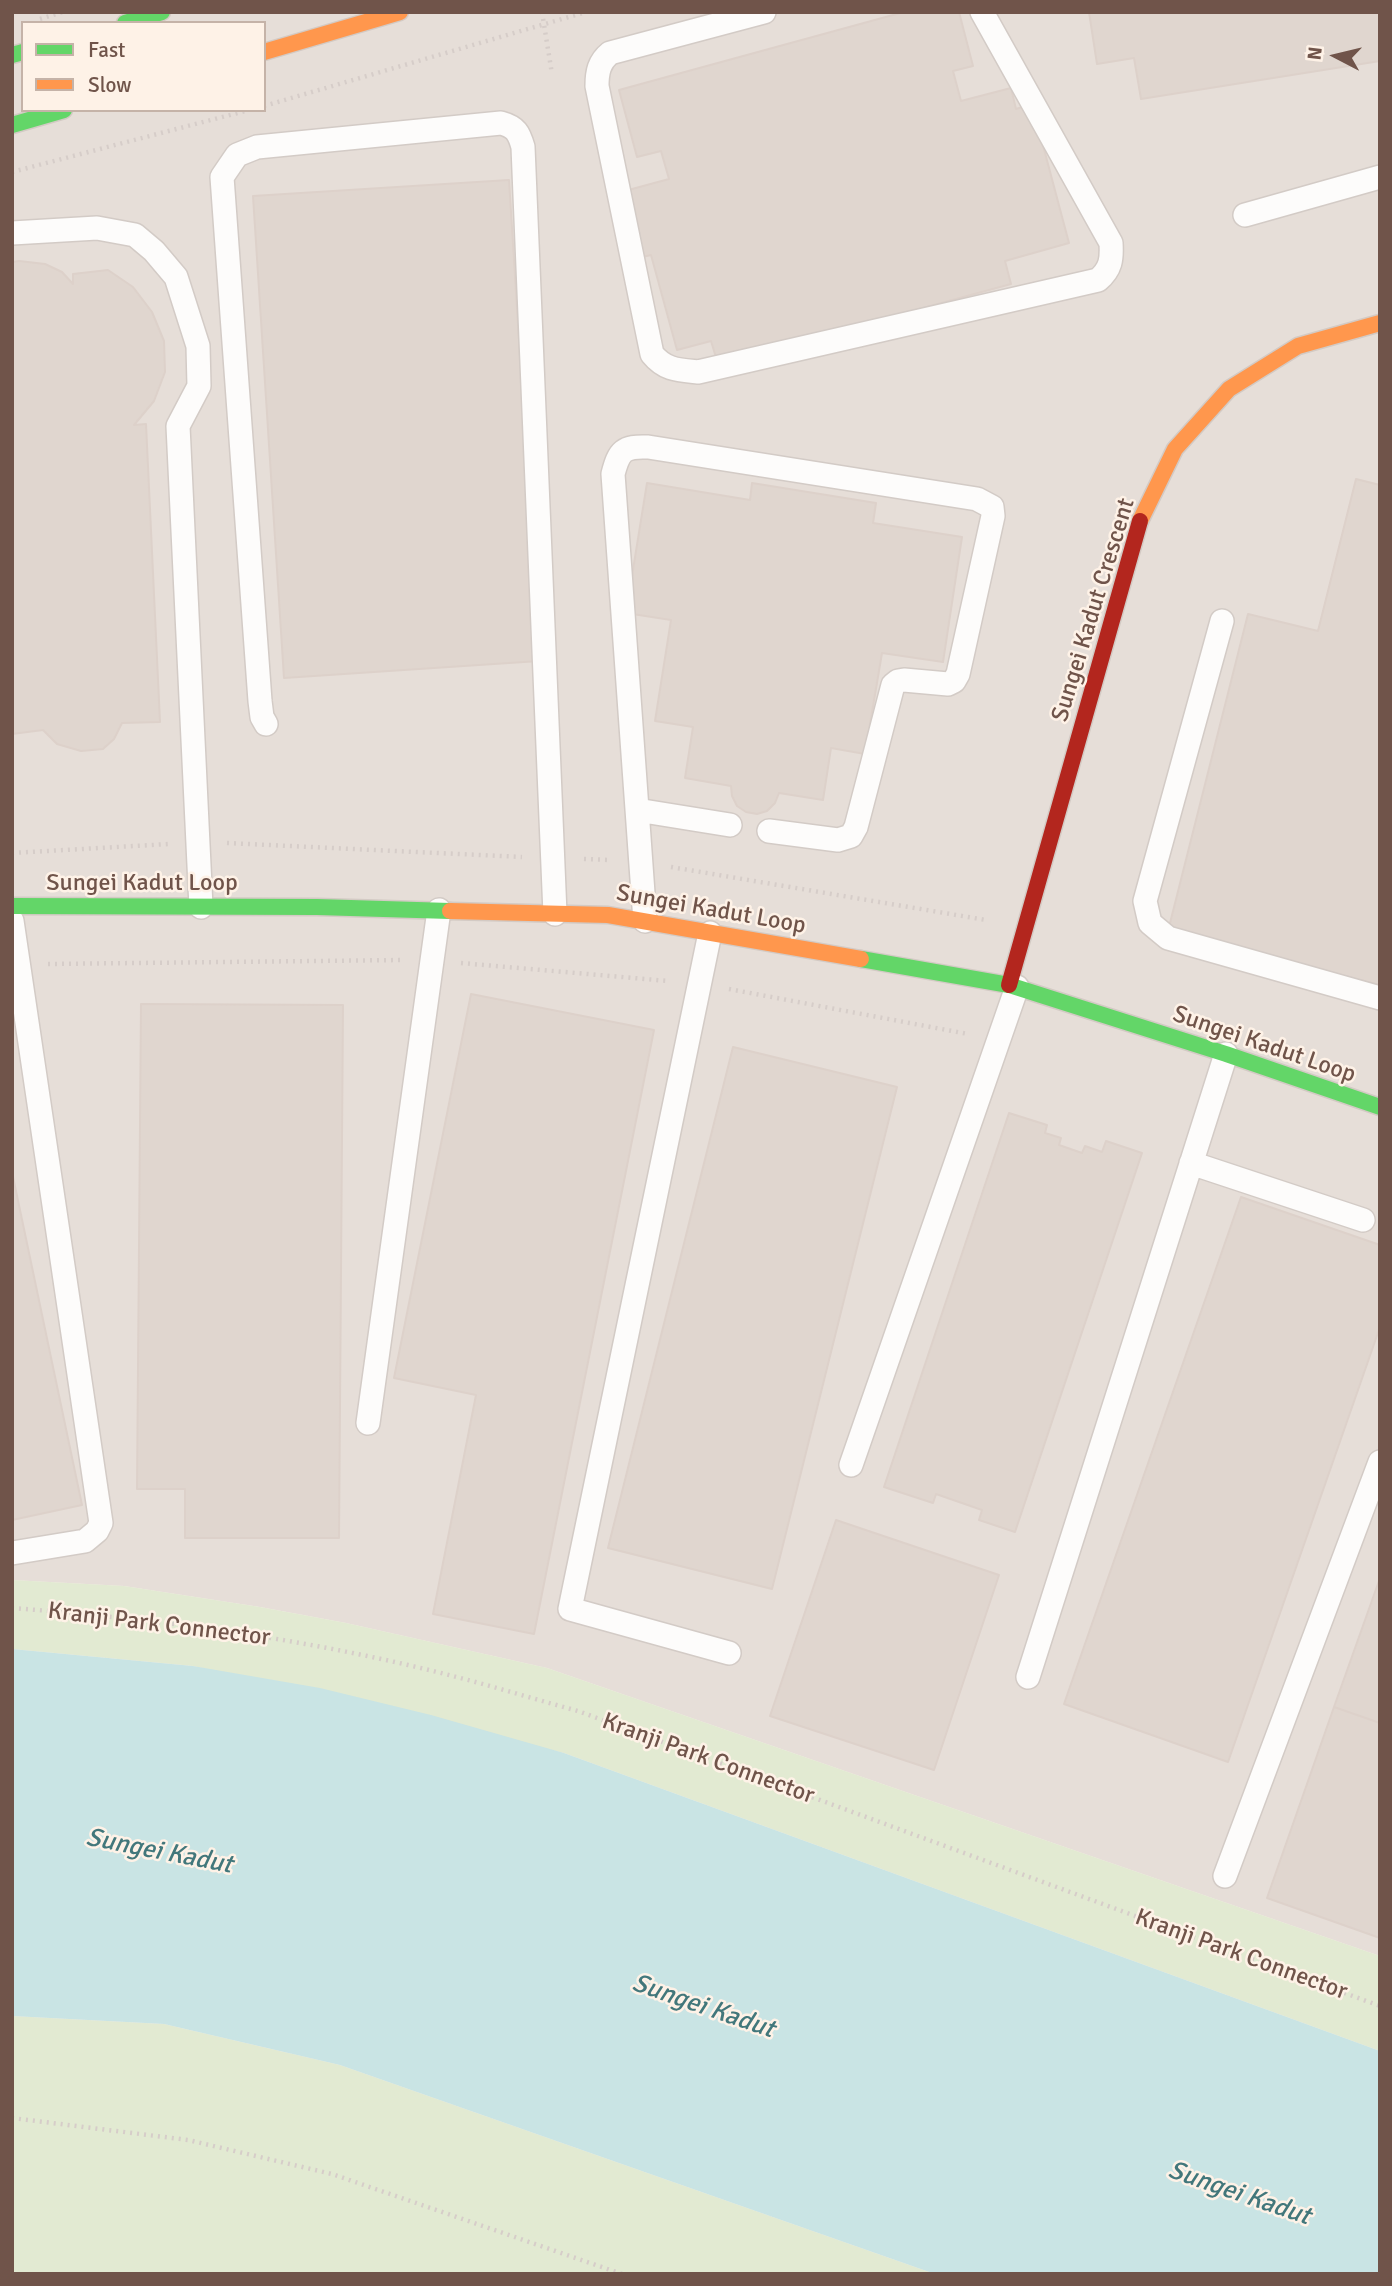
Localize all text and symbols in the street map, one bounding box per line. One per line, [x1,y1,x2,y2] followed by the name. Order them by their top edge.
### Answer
[21,21,266,112] legend
[1301,21,1371,91] north arrow
[88,37,125,63] text: Fast
[1302,45,1328,61] text: N
[88,72,132,98] text: Slow
[1046,495,1142,725] street label: Sungei Kadut Crescent
[46,870,238,898] street label: Sungei Kadut Loop
[614,879,808,941] street label: Sungei Kadut Loop
[1169,1000,1359,1090] street label: Sungei Kadut Loop
[46,1597,272,1653] street label: Kranji Park Connector
[598,1707,818,1811] street label: Kranji Park Connector
[83,1823,235,1881] water label: Sungei Kadut
[1131,1903,1351,2007] street label: Kranji Park Connector
[628,1968,778,2046] water label: Sungei Kadut
[1164,2155,1314,2233] water label: Sungei Kadut

